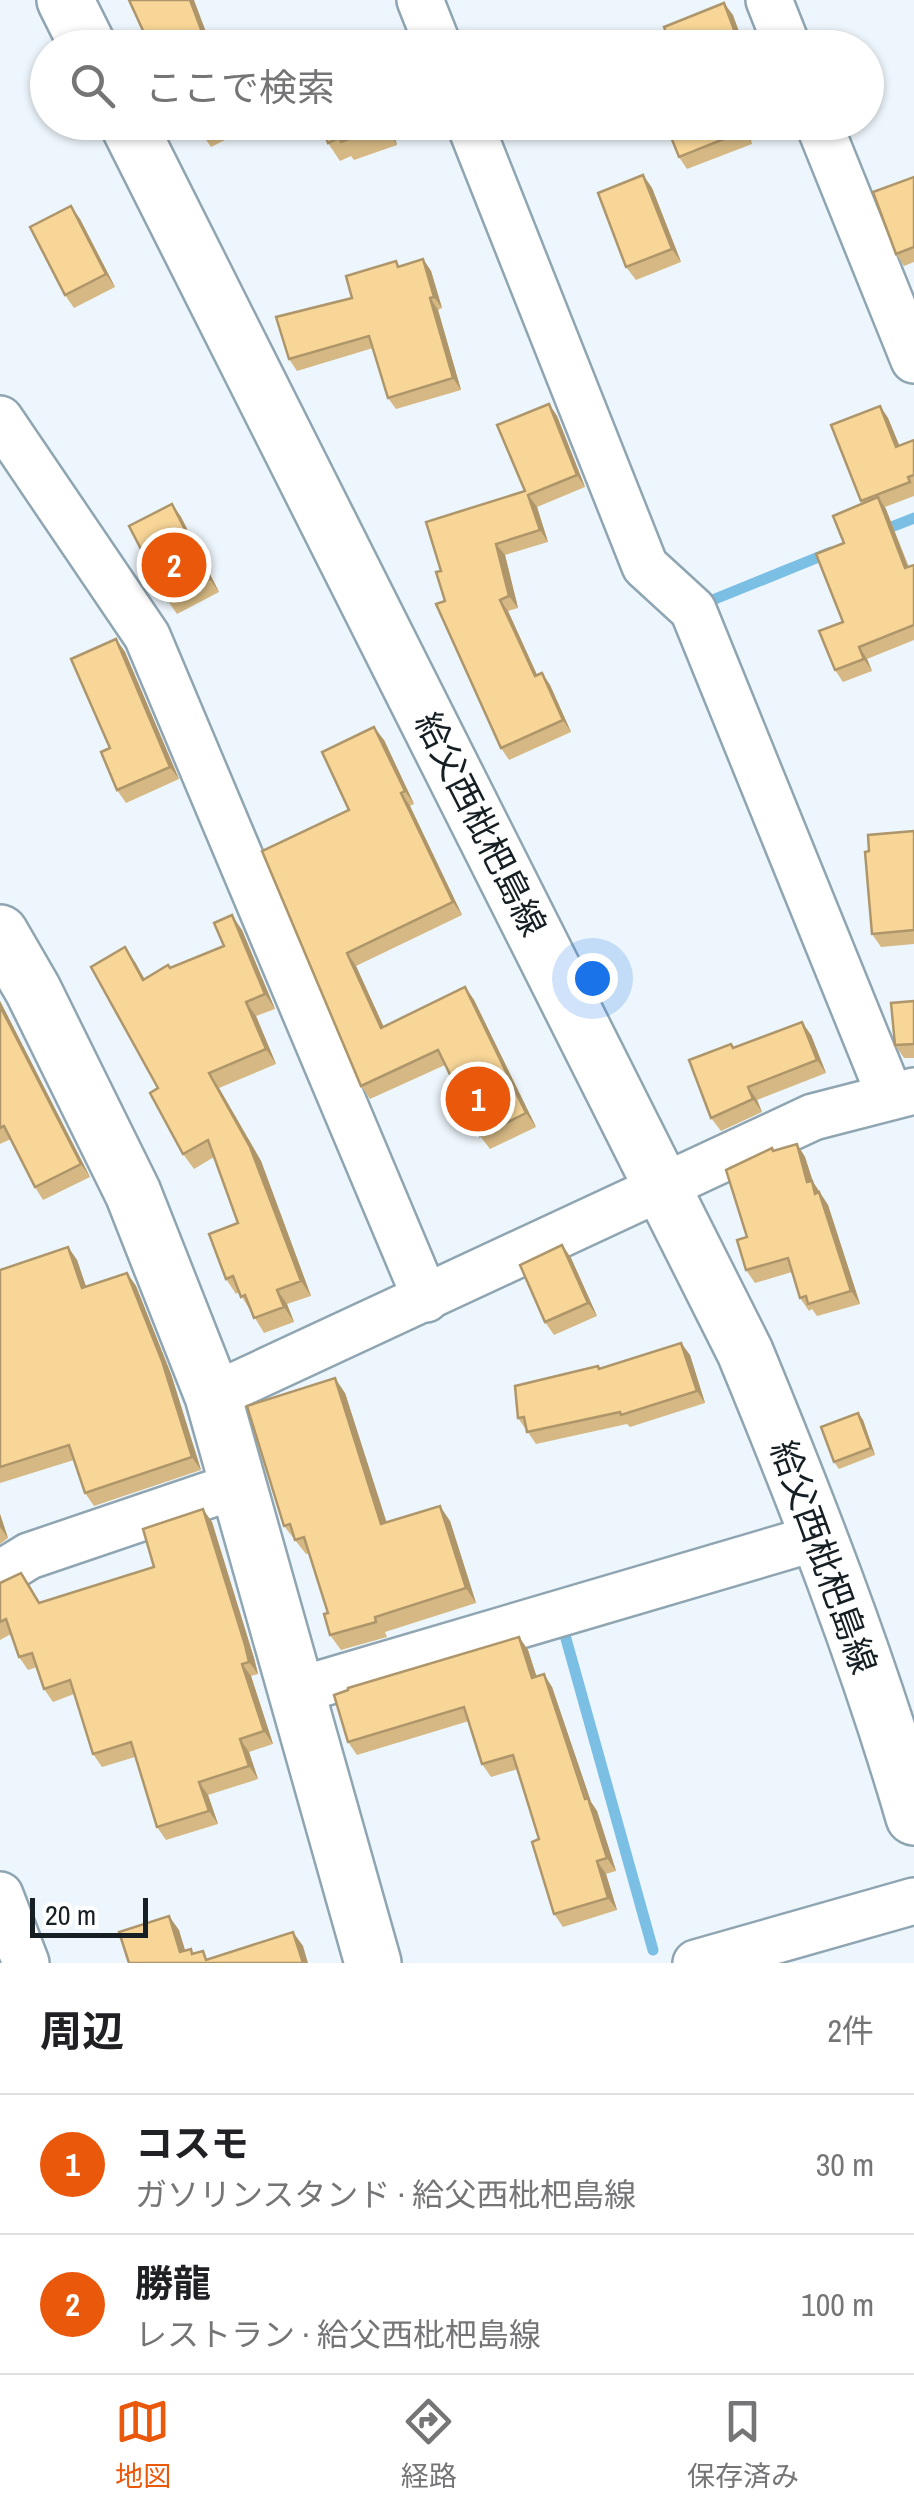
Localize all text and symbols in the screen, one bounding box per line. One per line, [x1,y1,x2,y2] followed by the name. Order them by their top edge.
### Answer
[30,30,884,140] search box
[65,58,120,113] icon: search
[145,62,335,113] text: ここで検索
[142,528,206,602] pin: 2
[404,704,558,944] street label: 給父西枇杷島線
[567,953,618,1004] your location
[446,1062,510,1136] pin: 1
[760,1434,888,1680] street label: 給父西枇杷島線
[30,1893,148,1938] scale bar
[45,1896,96,1934] text: 20 m
[40,2003,124,2059] text: 周辺
[827,2009,874,2052] text: 2件
[135,2118,249,2169] text: コスモ
[65,2143,80,2186] text: 1
[816,2143,874,2186] text: 30 m
[135,2173,636,2216] text: ガソリンスタンド · 給父西枇杷島線
[135,2258,211,2309] text: 勝龍
[65,2283,80,2326] text: 2
[801,2283,874,2326] text: 100 m
[135,2313,541,2356] text: レストラン · 給父西枇杷島線
[115,2394,171,2495] tab: 地図
[401,2394,457,2495] tab: 経路
[687,2394,799,2495] tab: 保存済み

